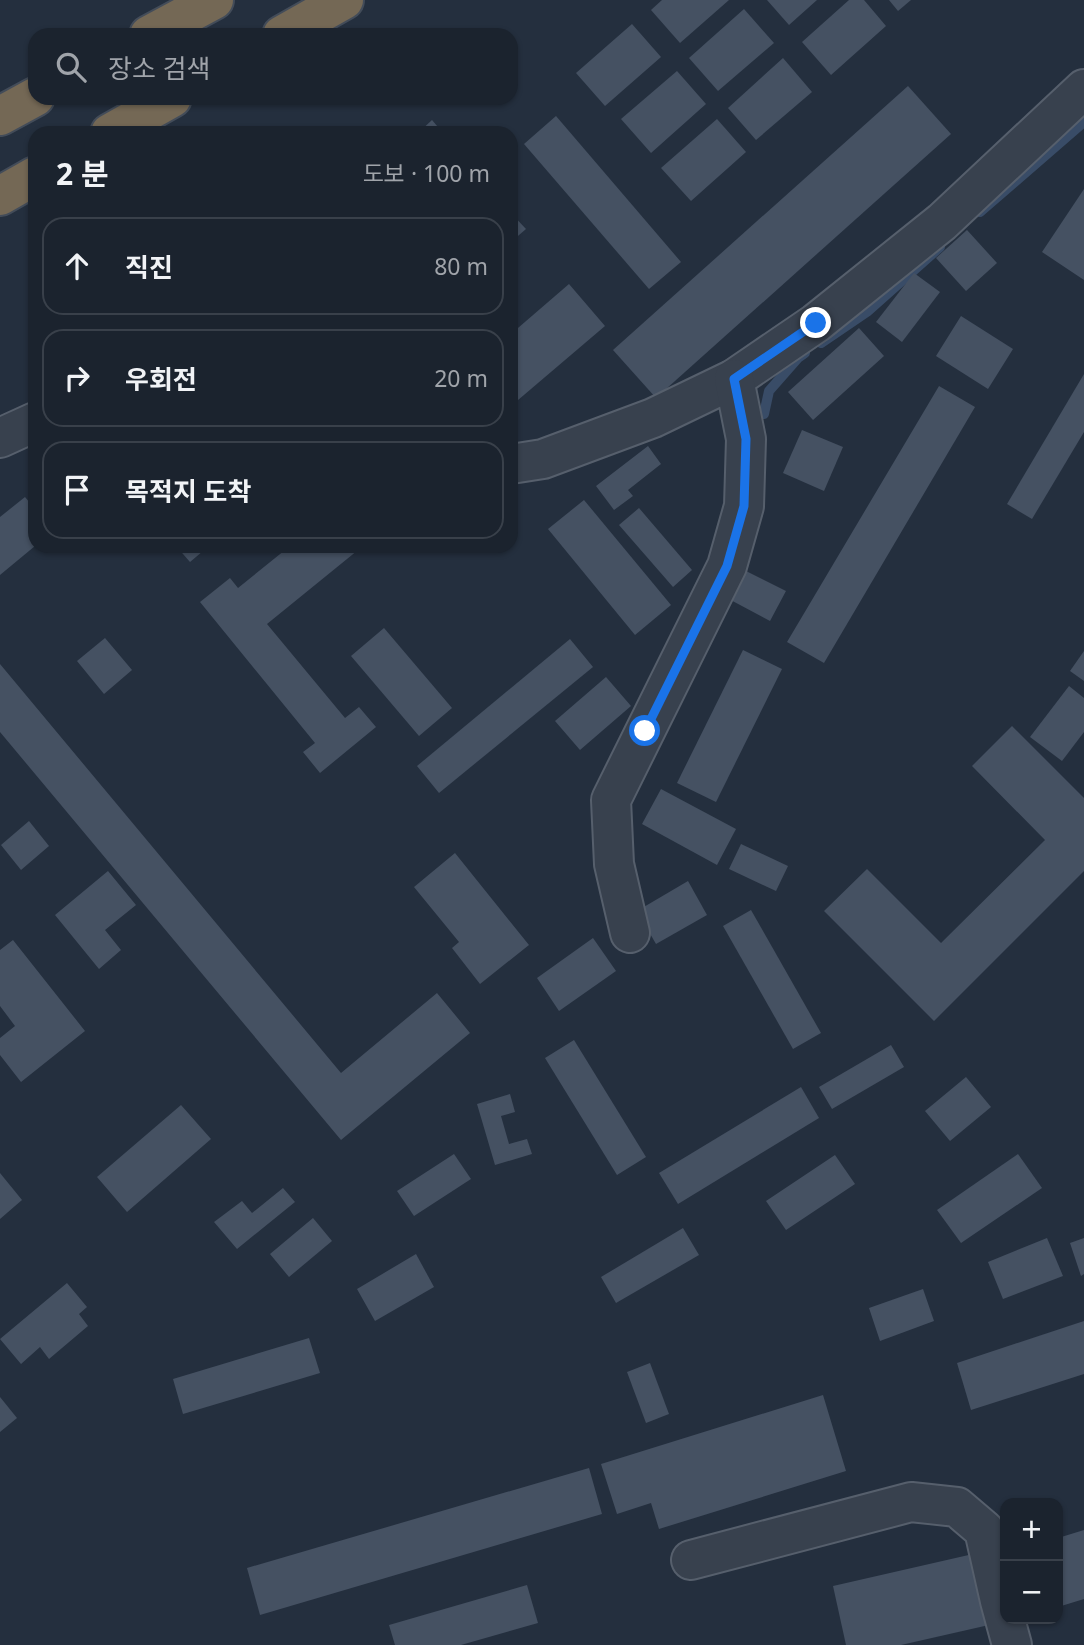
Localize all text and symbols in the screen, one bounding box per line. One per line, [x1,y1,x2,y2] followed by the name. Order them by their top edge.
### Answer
[28,28,518,105] search box
[52,48,90,86] icon: search
[108,50,210,86] text: 장소 검색
[56,153,109,194] text: 2 분
[363,157,490,189] text: 도보 · 100 m
[58,247,96,285] icon: ahead
[125,249,173,285] text: 직진
[434,250,488,282] text: 80 m
[800,307,831,338] route end
[58,359,96,397] icon: right
[125,361,197,397] text: 우회전
[434,362,488,394] text: 20 m
[58,471,96,509] icon: arrive
[125,473,251,509] text: 목적지 도착
[629,715,660,746] route start
[1000,1498,1063,1624] map controls
[1000,1498,1063,1561] button: +
[1000,1561,1063,1624] button: −

